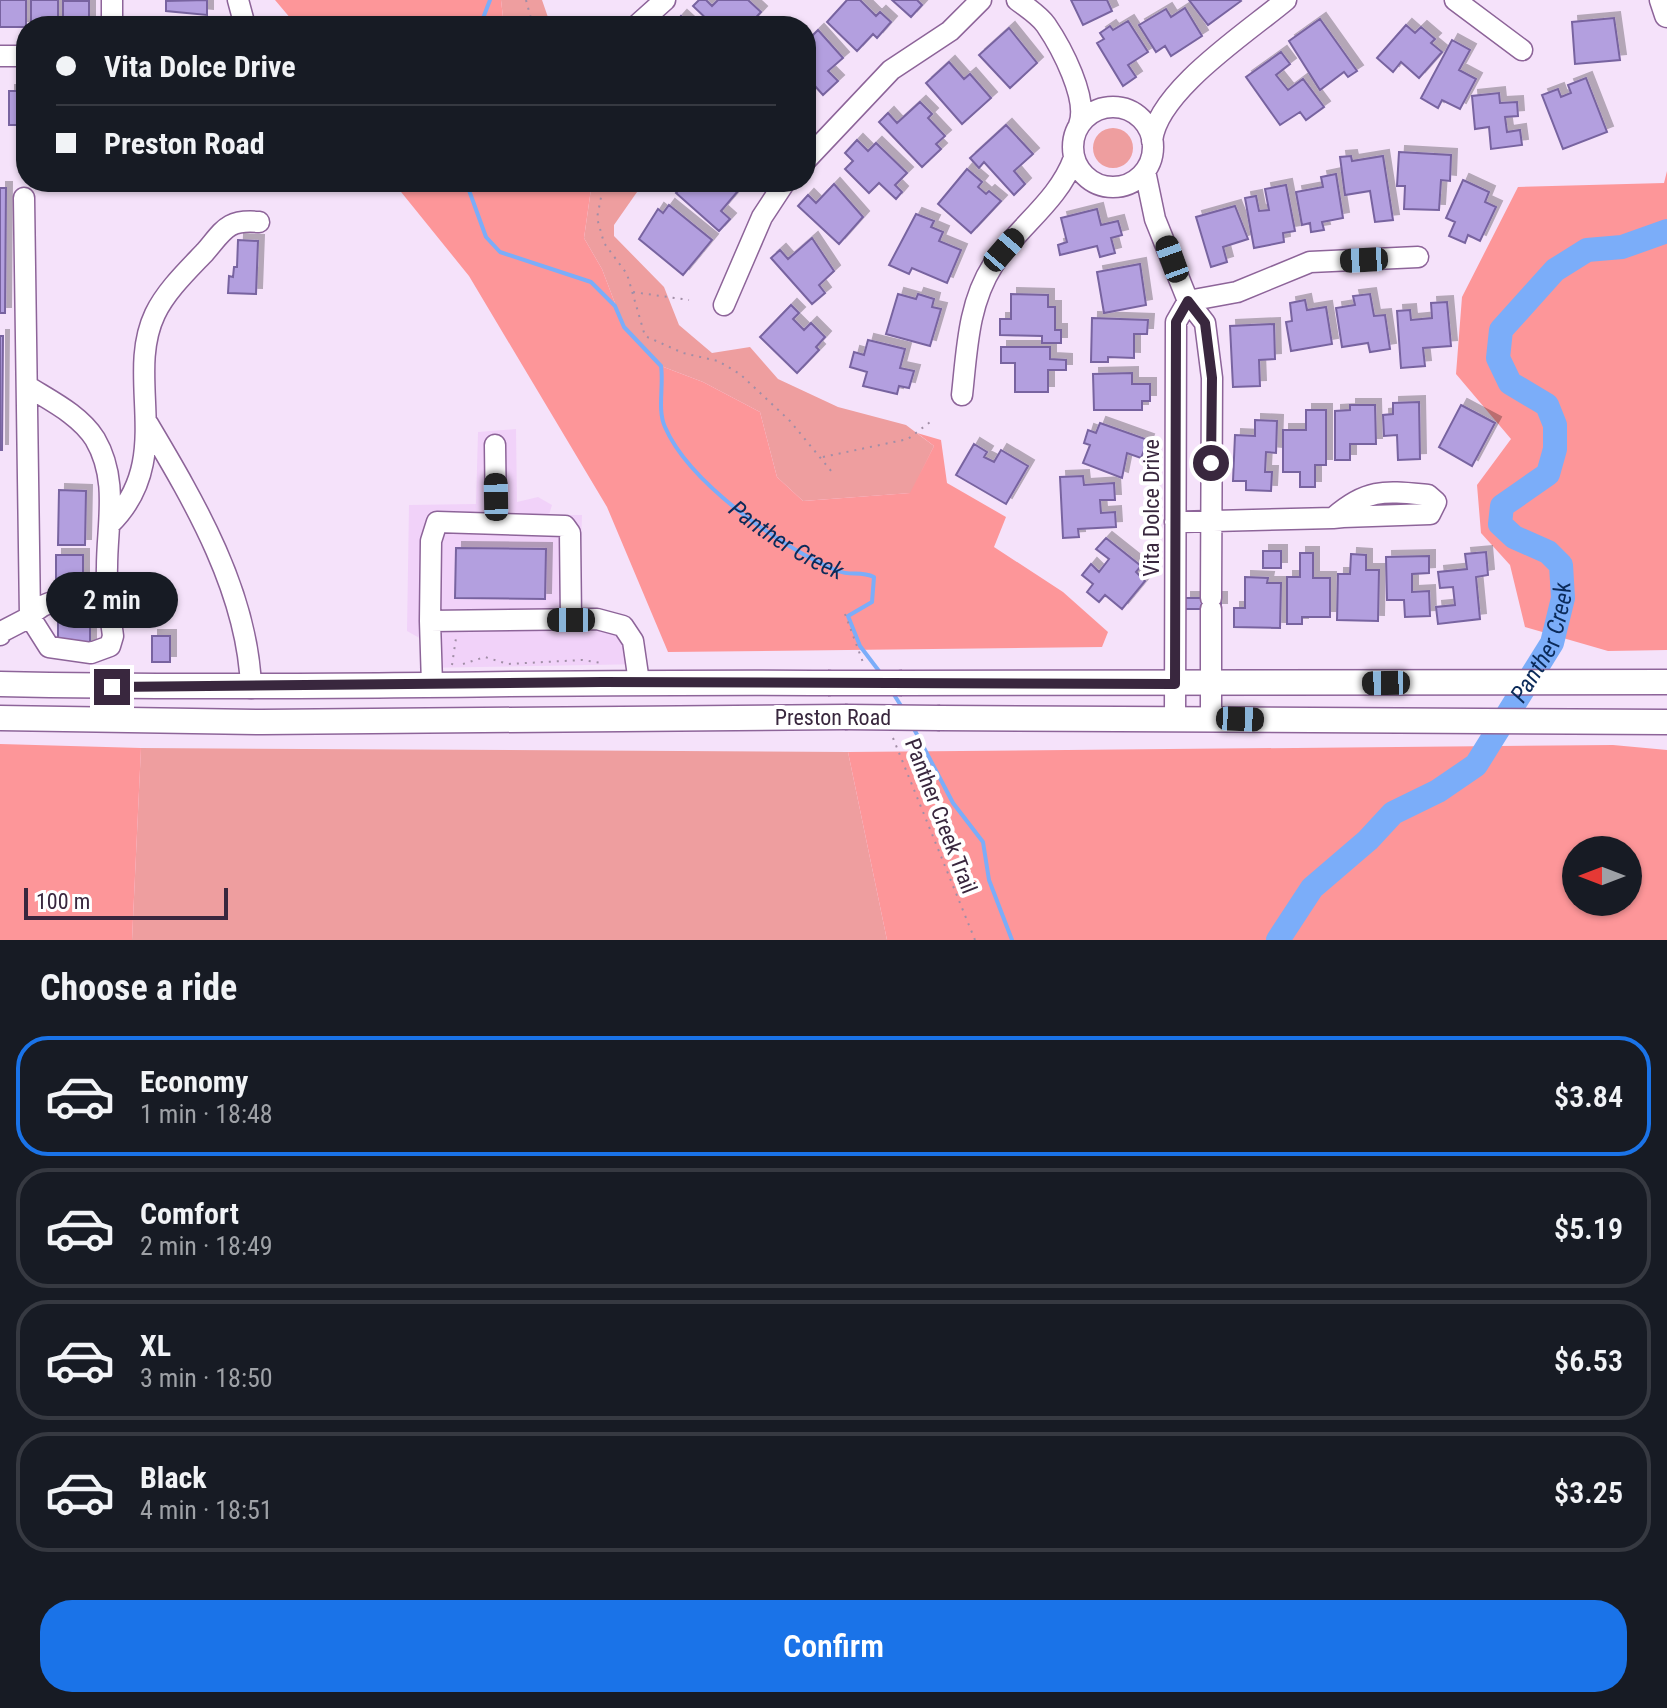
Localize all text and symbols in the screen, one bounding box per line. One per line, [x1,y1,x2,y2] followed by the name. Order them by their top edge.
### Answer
[104,49,296,84] text: Vita Dolce Drive
[104,126,265,161] text: Preston Road
[979,224,1029,276] car
[1153,232,1191,286] car
[1339,247,1389,273] car
[1139,439,1164,577] street label: Vita Dolce Drive
[1193,445,1229,481] route start
[484,473,508,521] car
[724,495,848,586] water label: Panther Creek
[46,571,178,627] callout: 2 min
[1505,581,1578,707] water label: Panther Creek
[83,585,141,615] text: 2 min
[547,608,595,632] car
[94,669,130,705] route end
[1362,671,1410,695] car
[775,705,891,730] street label: Preston Road
[1216,706,1264,732] car
[900,735,982,897] street label: Panther Creek Trail
[1562,836,1642,916] north arrow
[1562,836,1642,916] map controls
[24,884,228,920] scale bar
[36,889,90,914] text: 100 m
[40,967,237,1009] text: Choose a ride
[44,1060,116,1132] icon: car
[140,1064,248,1099] text: Economy
[1554,1079,1623,1114] text: $3.84
[140,1099,273,1129] text: 1 min · 18:48
[44,1192,116,1264] icon: car
[140,1196,239,1231] text: Comfort
[1554,1211,1623,1246] text: $5.19
[140,1231,273,1261] text: 2 min · 18:49
[44,1324,116,1396] icon: car
[140,1328,171,1363] text: XL
[1554,1343,1623,1378] text: $6.53
[140,1363,273,1393] text: 3 min · 18:50
[44,1456,116,1528] icon: car
[140,1460,207,1495] text: Black
[1554,1475,1623,1510] text: $3.25
[140,1495,273,1525] text: 4 min · 18:51
[40,1600,1627,1692] button: Confirm

